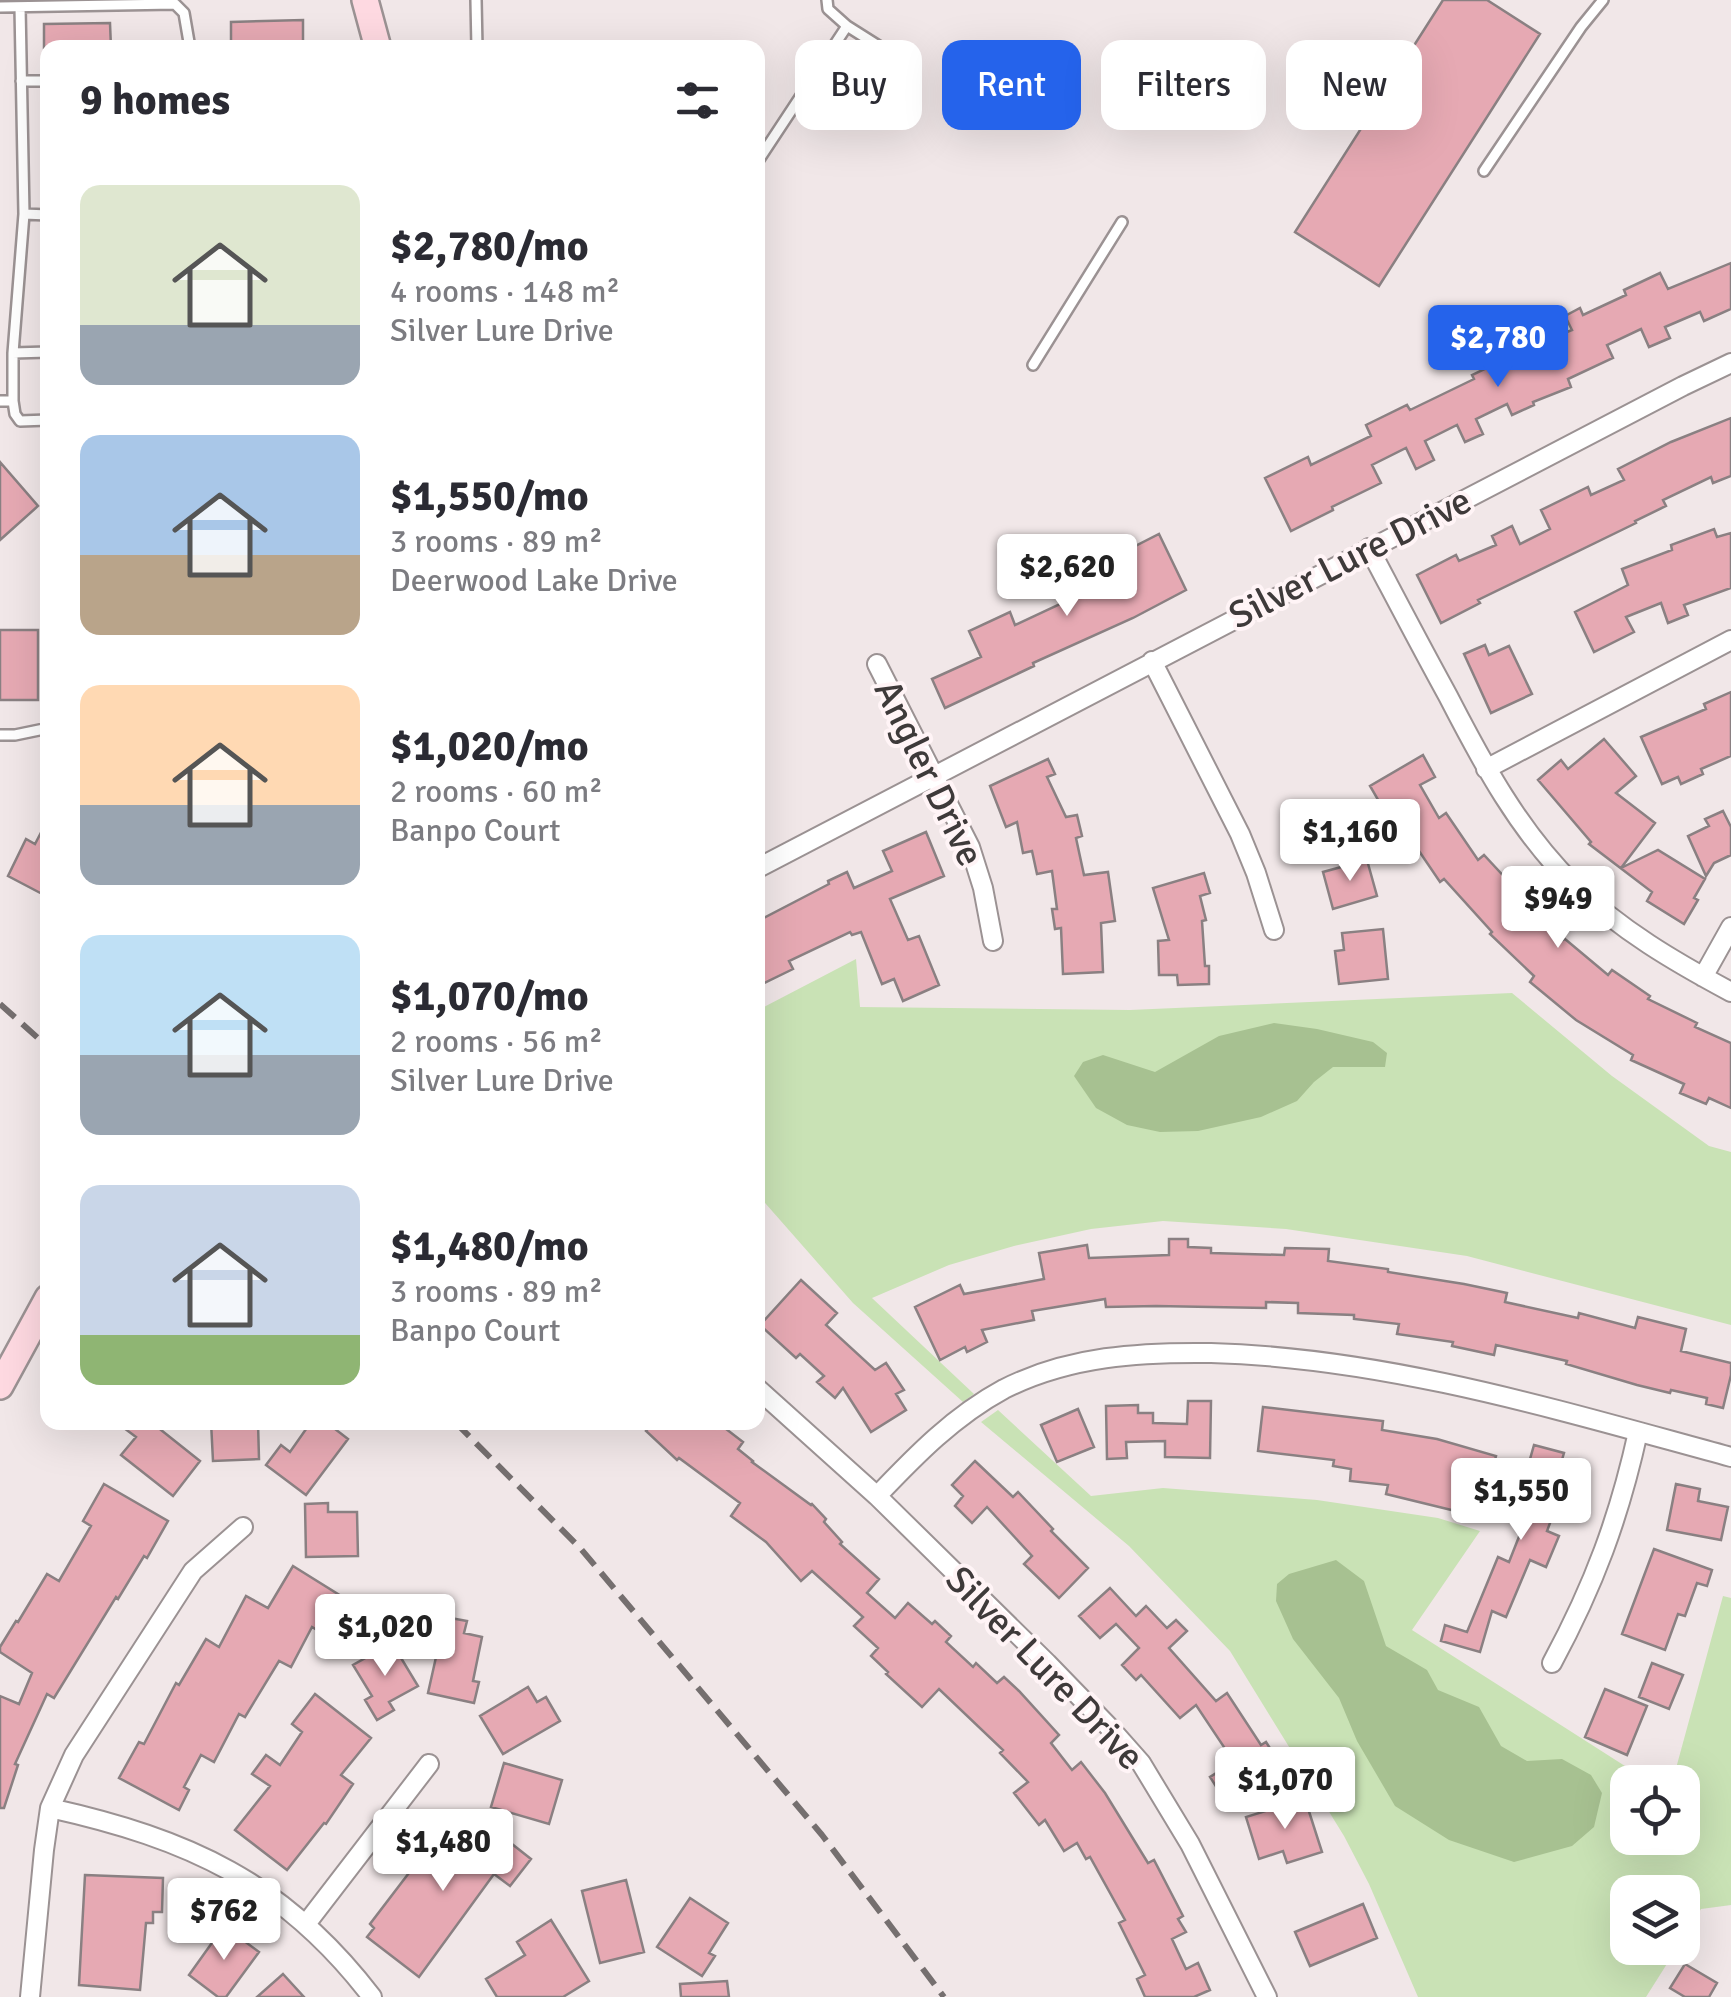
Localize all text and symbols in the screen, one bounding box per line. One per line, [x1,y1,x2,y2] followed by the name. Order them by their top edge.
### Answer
[795,40,922,130] chip: Buy
[942,40,1081,130] chip: Rent
[1101,40,1266,130] chip: Filters
[1286,40,1422,130] chip: New
[670,73,725,128] icon: filters
[80,75,230,126] text: 9 homes
[390,221,589,272] text: $2,780/mo
[160,225,280,345] icon: home
[390,272,620,311] text: 4 rooms · 148 m²
[1417,305,1579,390] pin: $2,780
[390,311,614,350] text: Silver Lure Drive
[1450,318,1546,357] text: $2,780
[390,471,589,522] text: $1,550/mo
[160,475,280,595] icon: home
[1221,477,1479,639] street label: Silver Lure Drive
[390,522,603,561] text: 3 rooms · 89 m²
[986,534,1148,619] pin: $2,620
[1019,547,1115,586] text: $2,620
[390,561,678,600] text: Deerwood Lake Drive
[864,672,994,874] street label: Angler Drive
[390,721,589,772] text: $1,020/mo
[160,725,280,845] icon: home
[390,772,603,811] text: 2 rooms · 60 m²
[1269,799,1431,884] pin: $1,160
[390,811,561,850] text: Banpo Court
[1302,812,1398,851] text: $1,160
[1499,866,1617,951] pin: $949
[1523,879,1593,918] text: $949
[390,971,589,1022] text: $1,070/mo
[160,975,280,1095] icon: home
[390,1022,603,1061] text: 2 rooms · 56 m²
[390,1061,614,1100] text: Silver Lure Drive
[390,1221,589,1272] text: $1,480/mo
[160,1225,280,1345] icon: home
[390,1272,603,1311] text: 3 rooms · 89 m²
[390,1311,561,1350] text: Banpo Court
[1440,1458,1602,1543] pin: $1,550
[1473,1471,1569,1510] text: $1,550
[936,1556,1154,1780] street label: Silver Lure Drive
[304,1594,466,1679] pin: $1,020
[337,1607,433,1646] text: $1,020
[1204,1747,1366,1832] pin: $1,070
[1237,1760,1333,1799] text: $1,070
[1610,1765,1700,1965] map controls
[1610,1765,1700,1855] button: locate
[362,1809,524,1894] pin: $1,480
[395,1822,491,1861] text: $1,480
[1610,1875,1700,1965] button: layers
[165,1878,283,1963] pin: $762
[189,1891,259,1930] text: $762

